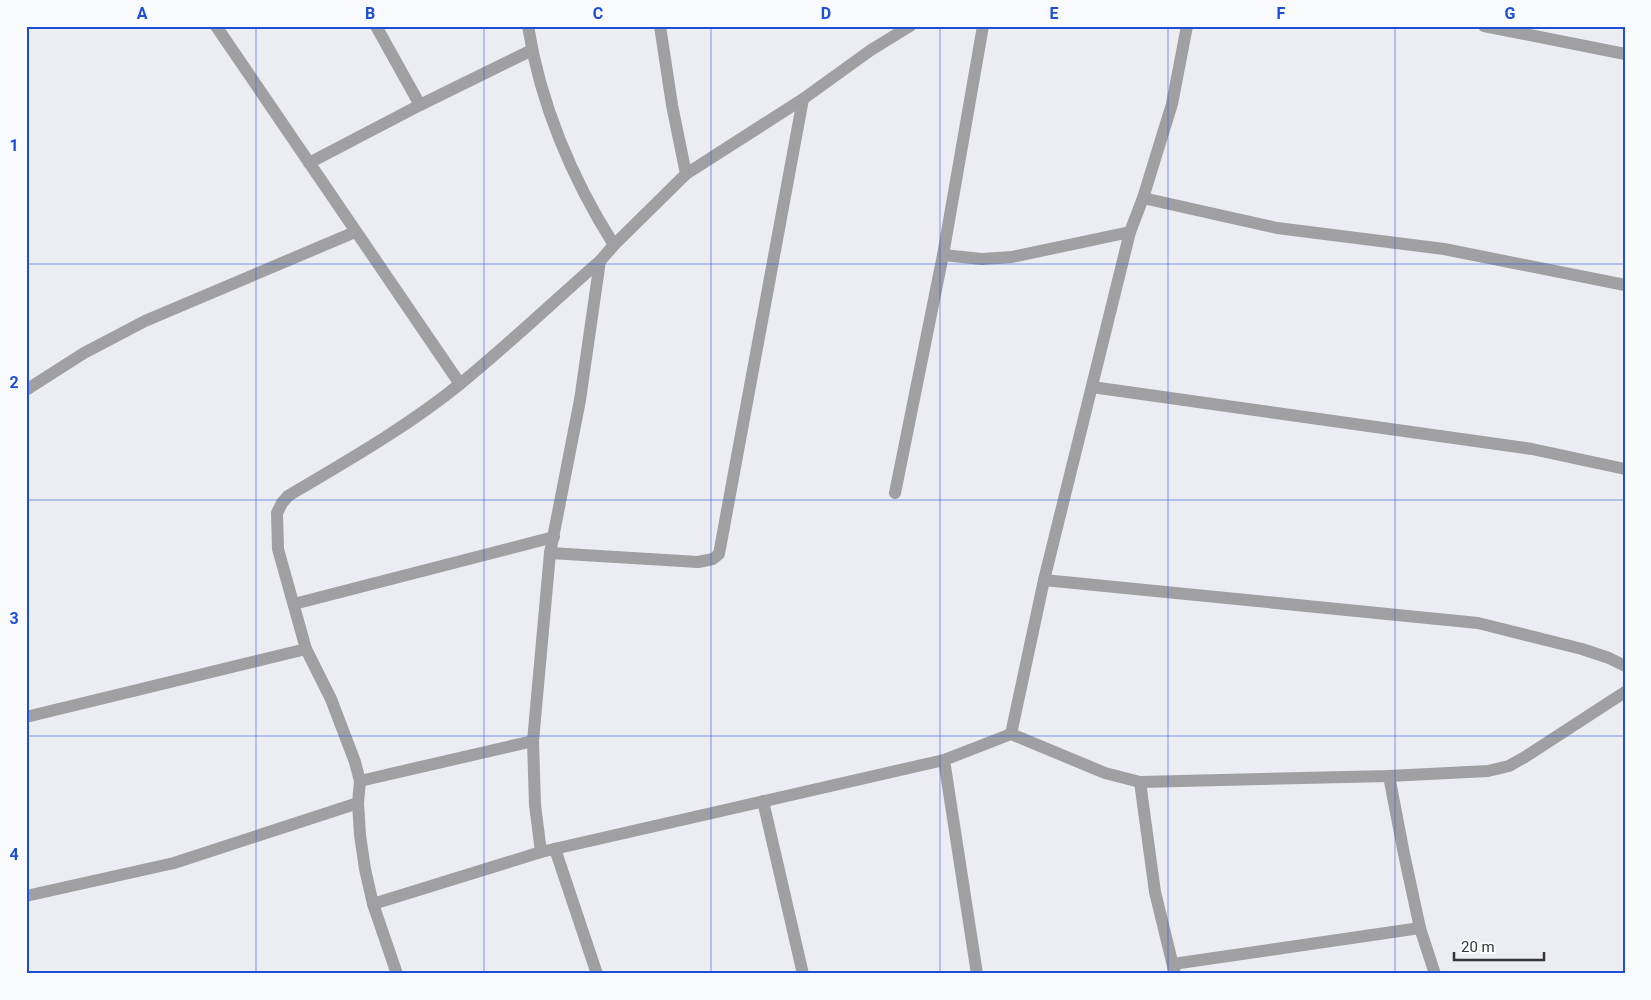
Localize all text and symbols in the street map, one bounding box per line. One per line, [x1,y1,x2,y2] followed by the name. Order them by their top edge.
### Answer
[137,4,148,23] text: A
[365,4,375,23] text: B
[593,4,603,23] text: C
[821,4,831,23] text: D
[1050,4,1059,23] text: E
[1277,4,1286,23] text: F
[1505,4,1516,23] text: G
[9,136,19,155] text: 1
[9,373,19,392] text: 2
[9,609,19,628] text: 3
[9,845,19,864] text: 4
[1454,930,1544,962] scale bar
[1461,938,1495,956] text: 20 m

